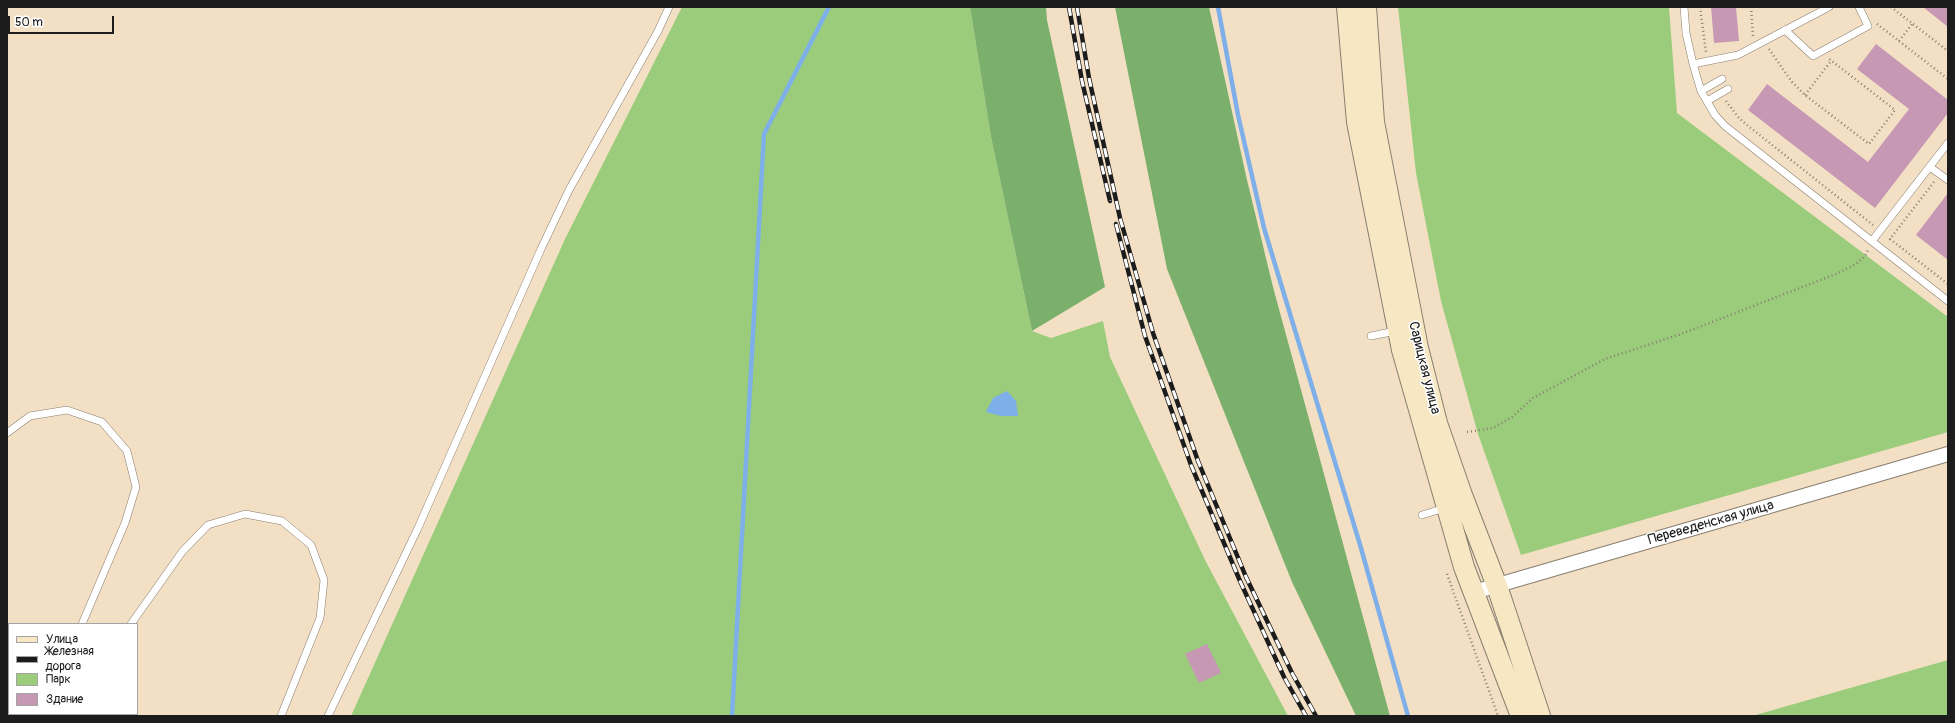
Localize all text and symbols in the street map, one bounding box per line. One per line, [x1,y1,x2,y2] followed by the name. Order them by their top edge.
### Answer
[10,8,116,34] scale bar
[15,15,43,30] text: 50 m
[1404,320,1444,416] street label: Сарицкая улица
[1646,497,1776,549] street label: Переведенская улица
[8,623,138,715] legend
[46,632,78,647] text: Улица
[46,644,94,674] text: Железная дорога
[46,672,71,687] text: Парк
[46,692,83,707] text: Здание

